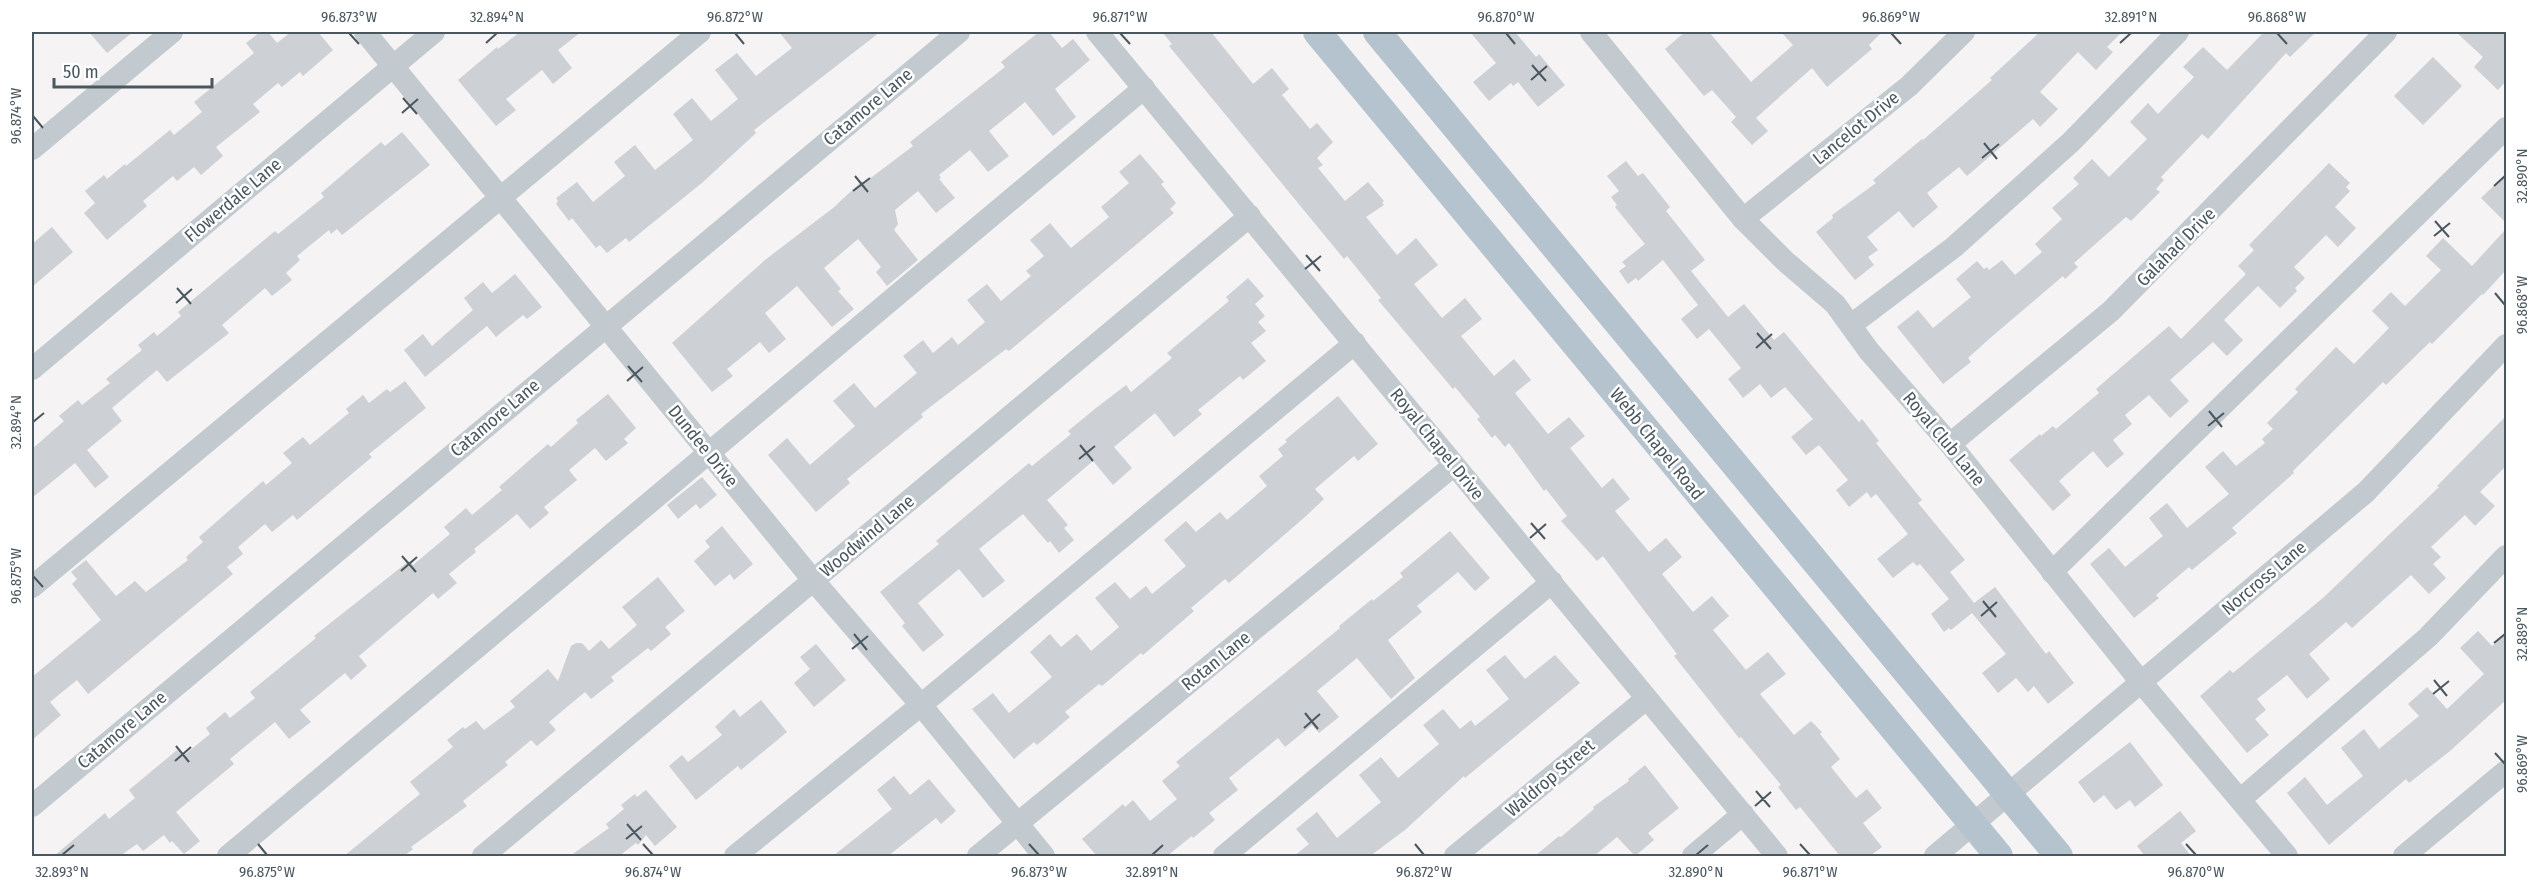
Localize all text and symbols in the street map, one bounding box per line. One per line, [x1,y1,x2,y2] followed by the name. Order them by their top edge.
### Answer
[321,8,377,26] text: 96.873°W
[470,8,524,26] text: 32.894°N
[707,8,763,26] text: 96.872°W
[1092,8,1148,26] text: 96.871°W
[1477,8,1535,26] text: 96.870°W
[1862,8,1920,26] text: 96.869°W
[2105,8,2157,26] text: 32.891°N
[2248,8,2306,26] text: 96.868°W
[54,51,212,89] scale bar
[63,61,99,83] text: 50 m
[819,63,917,151] street label: Catamore Lane
[1808,86,1904,170] street label: Lancelot Drive
[7,88,25,144] text: 96.874°W
[2513,149,2531,203] text: 32.890°N
[180,153,286,247] street label: Flowerdale Lane
[2132,203,2220,291] street label: Galahad Drive
[2513,276,2531,334] text: 96.868°W
[446,374,544,462] street label: Catamore Lane
[1385,384,1489,504] street label: Royal Chapel Drive
[1605,384,1709,504] street label: Webb Chapel Road
[1898,387,1990,491] street label: Royal Club Lane
[7,395,25,449] text: 32.894°N
[663,401,743,492] street label: Dundee Drive
[815,490,919,582] street label: Woodwind Lane
[2217,536,2311,620] street label: Norcross Lane
[7,548,25,604] text: 96.875°W
[2513,607,2531,661] text: 32.889°N
[1177,626,1255,695] street label: Rotan Lane
[73,686,171,774] street label: Catamore Lane
[1501,734,1599,822] street label: Waldrop Street
[2513,735,2531,793] text: 96.869°W
[35,863,89,881] text: 32.893°N
[239,863,295,881] text: 96.875°W
[625,863,681,881] text: 96.874°W
[1011,863,1067,881] text: 96.873°W
[1126,863,1178,881] text: 32.891°N
[1396,863,1452,881] text: 96.872°W
[1669,863,1723,881] text: 32.890°N
[1782,863,1838,881] text: 96.871°W
[2167,863,2225,881] text: 96.870°W

